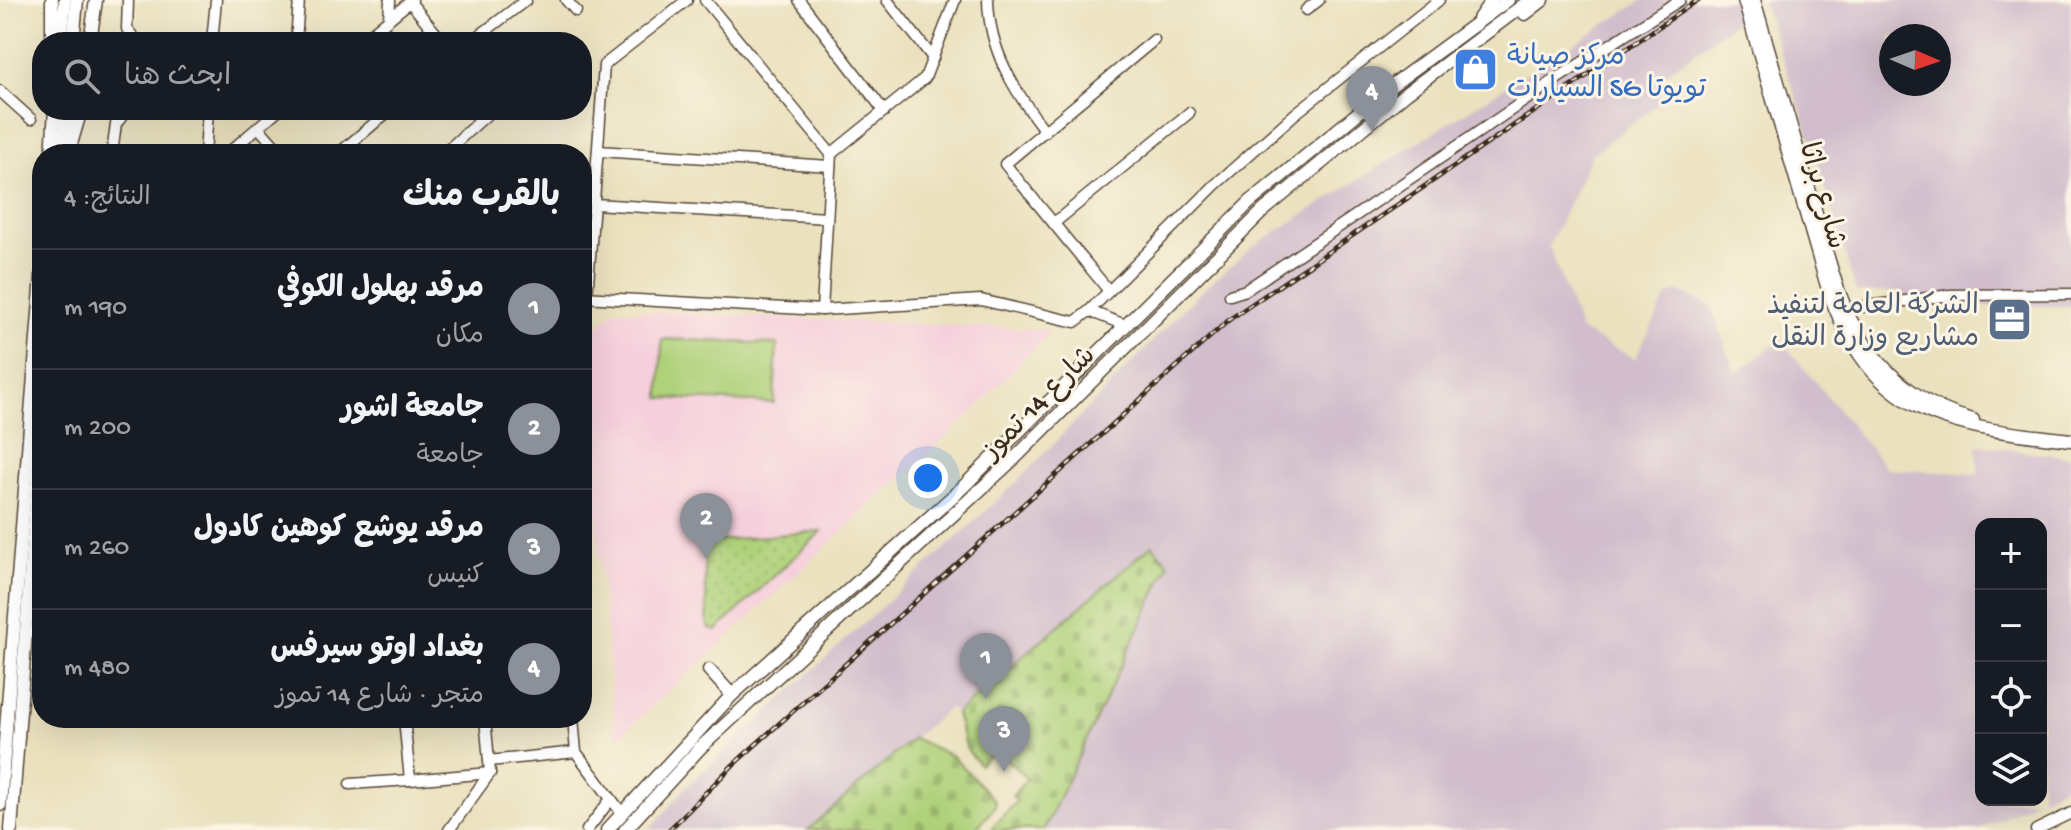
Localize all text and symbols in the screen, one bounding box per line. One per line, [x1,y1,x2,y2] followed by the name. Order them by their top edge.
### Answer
[1879,24,1951,96] north arrow
[32,32,592,120] search box
[1507,42,1707,107] place label: مركز صيانة السيارات SG تويوتا
[1452,46,1500,94] shop icon: مركز صيانة السيارات SG تويوتا
[60,54,104,98] icon: search
[124,61,231,96] text: ابحث هنا
[1346,66,1398,132] pin: 4
[1790,139,1852,253] street label: شارع براثا
[403,179,560,219] text: بالقرب منك
[64,184,151,215] text: النتائج: 4
[277,273,484,308] text: مرقد بهلول الكوفي
[1767,291,1979,356] place label: الشركة العامة لتنفيذ مشاريع وزارة النقل
[64,294,127,325] text: 190 m
[529,294,539,325] text: 1
[1986,295,2034,343] office icon: الشركة العامة لتنفيذ مشاريع وزارة النقل
[436,322,484,353] text: مكان
[975,340,1104,469] street label: شارع 14 تموز
[341,393,484,428] text: جامعة اشور
[64,414,131,445] text: 200 m
[528,414,540,445] text: 2
[416,442,484,473] text: جامعة
[908,458,948,498] your location
[680,493,732,559] pin: 2
[193,513,484,548] text: مرقد يوشع كوهين كادول
[1975,518,2047,806] map controls
[1975,518,2047,590] button: +
[64,534,129,565] text: 260 m
[527,534,541,565] text: 3
[427,562,484,593] text: كنيس
[1975,590,2047,662] button: −
[270,633,484,668] text: بغداد اوتو سيرفس
[960,633,1012,699] pin: 1
[64,654,130,685] text: 480 m
[528,654,540,685] text: 4
[1975,662,2047,734] button: locate
[276,682,484,713] text: متجر · شارع 14 تموز
[978,706,1030,772] pin: 3
[1975,734,2047,806] button: layers

